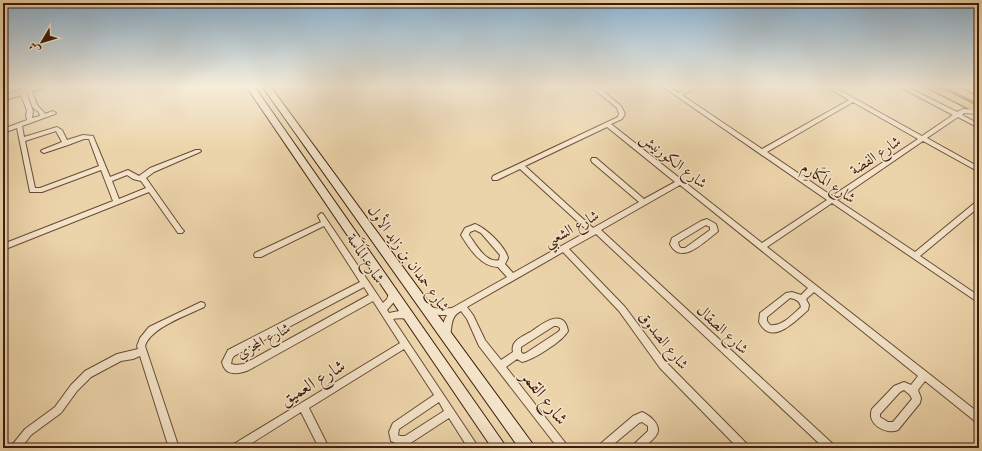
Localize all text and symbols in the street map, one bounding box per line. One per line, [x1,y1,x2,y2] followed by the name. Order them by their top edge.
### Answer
[22,22,62,62] north arrow
[24,39,44,57] text: ش
[634,127,712,195] street label: شارع الكورنيش
[845,130,906,182] street label: شارع الفضة
[796,156,860,210] street label: شارع المَكَارِم
[361,200,455,317] street label: شارع حمدان بن زايد الأول
[540,204,604,255] street label: شارع الشعبي
[340,229,390,289] street label: شارع المَاسَة
[690,299,754,361] street label: شارع الصقال
[632,306,694,375] street label: شارع الصدوق
[232,317,295,366] street label: شارع المجزي
[274,352,351,414] street label: شارع العميق
[512,362,575,432] street label: شارع القمر

